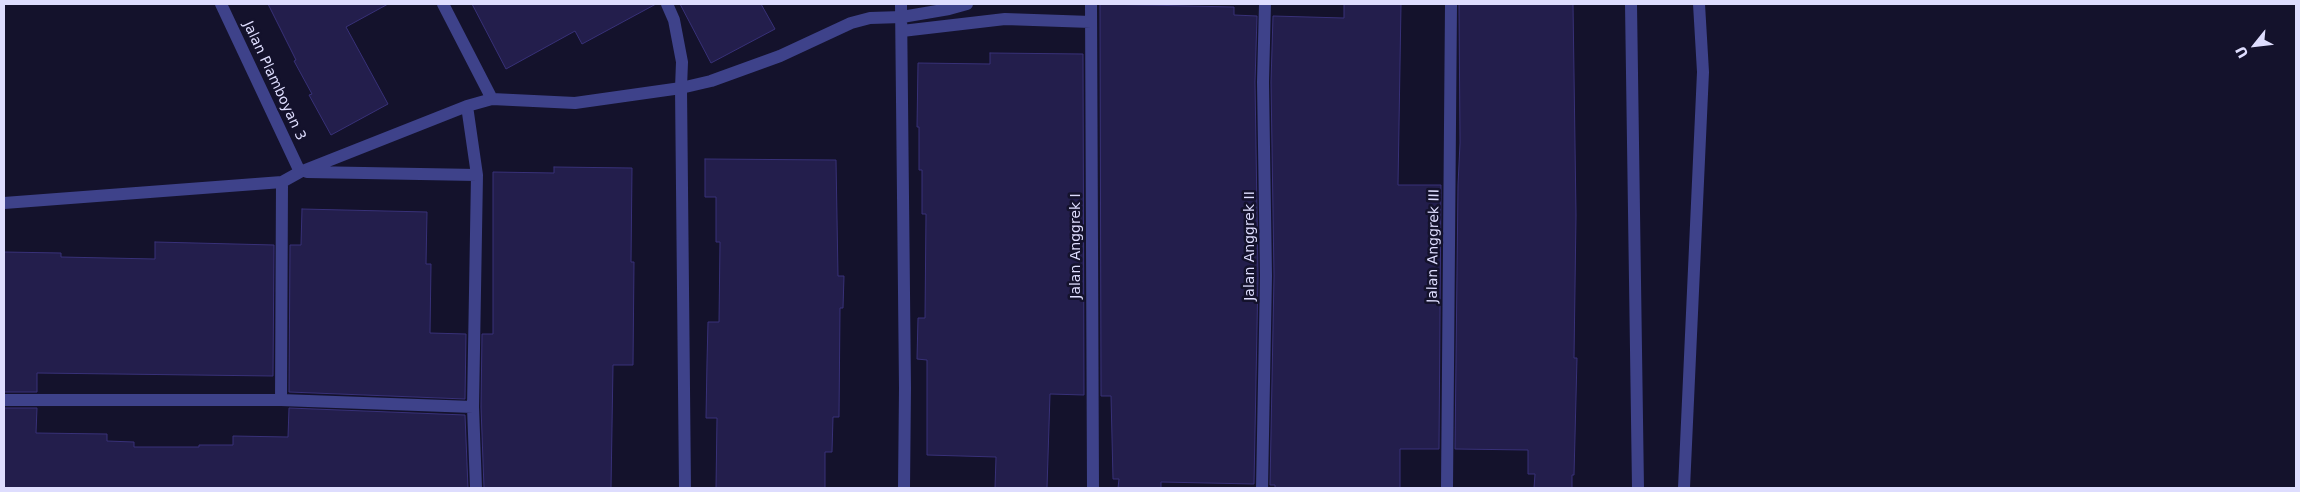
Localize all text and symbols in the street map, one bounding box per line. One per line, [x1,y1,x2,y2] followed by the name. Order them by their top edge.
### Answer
[239,19,309,143] street label: Jalan Plamboyan 3
[2230,20,2280,70] north arrow
[2232,43,2252,61] text: U
[1425,189,1443,303] street label: Jalan Anggrek III
[1242,191,1258,301] street label: Jalan Anggrek II
[1068,193,1084,299] street label: Jalan Anggrek I

